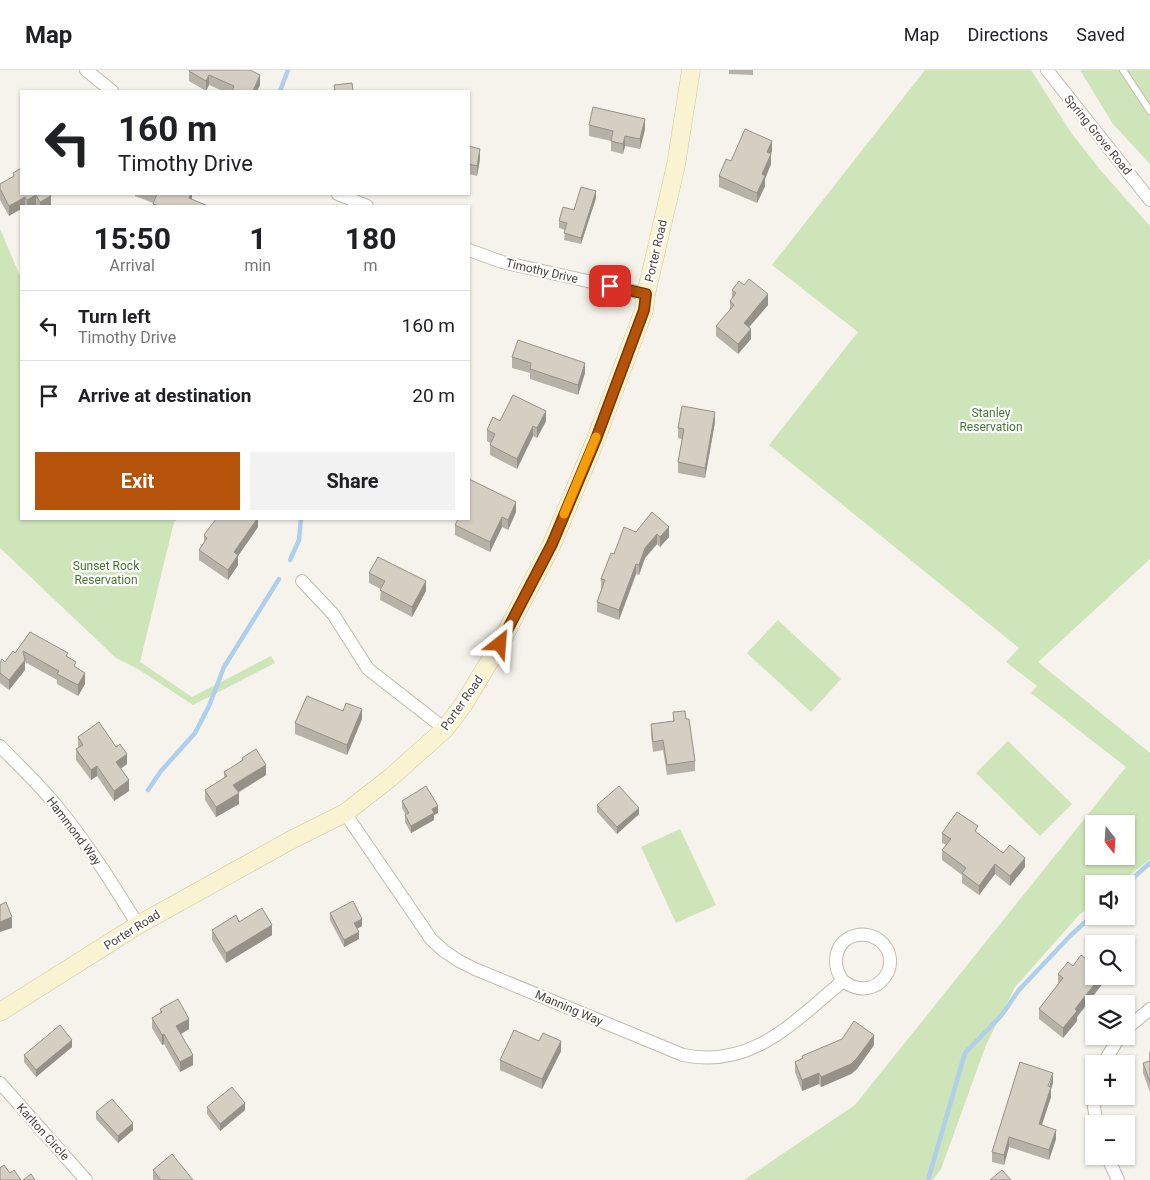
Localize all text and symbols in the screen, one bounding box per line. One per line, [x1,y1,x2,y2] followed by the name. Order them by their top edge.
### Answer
[25,21,72,49] text: Map
[904,24,939,45] text: Map
[967,24,1048,45] text: Directions
[1076,24,1125,45] text: Saved
[1062,92,1134,178] street label: Spring Grove Road
[118,109,217,150] text: 160 m
[35,110,100,175] icon: left
[118,151,253,176] text: Timothy Drive
[642,218,670,284] street label: Porter Road
[94,221,171,256] text: 15:50
[249,221,266,256] text: 1
[345,221,396,256] text: 180
[110,256,155,275] text: Arrival
[244,256,271,275] text: min
[364,256,378,275] text: m
[505,256,579,286] street label: Timothy Drive
[589,265,631,307] pin
[596,272,624,300] icon: arrive
[78,305,151,328] text: Turn left
[35,312,63,340] icon: left
[402,314,455,337] text: 160 m
[78,328,176,347] text: Timothy Drive
[35,382,63,410] icon: arrive
[78,384,251,407] text: Arrive at destination
[412,384,455,407] text: 20 m
[959,406,1023,434] park label: Stanley Reservation
[35,452,240,510] button: Exit
[250,452,455,510] button: Share
[73,559,140,587] park label: Sunset Rock Reservation
[473,617,525,669] position arrow
[438,673,486,733] street label: Porter Road
[44,794,104,868] street label: Hammond Way
[1085,815,1135,865] north arrow
[1085,815,1135,1165] map controls
[1085,875,1135,925] button: sound
[101,907,163,953] street label: Porter Road
[1085,935,1135,985] button: search
[533,987,605,1029] street label: Manning Way
[1085,995,1135,1045] button: layers
[1085,1055,1135,1105] button: +
[14,1101,72,1163] street label: Karlton Circle
[1085,1115,1135,1165] button: −

